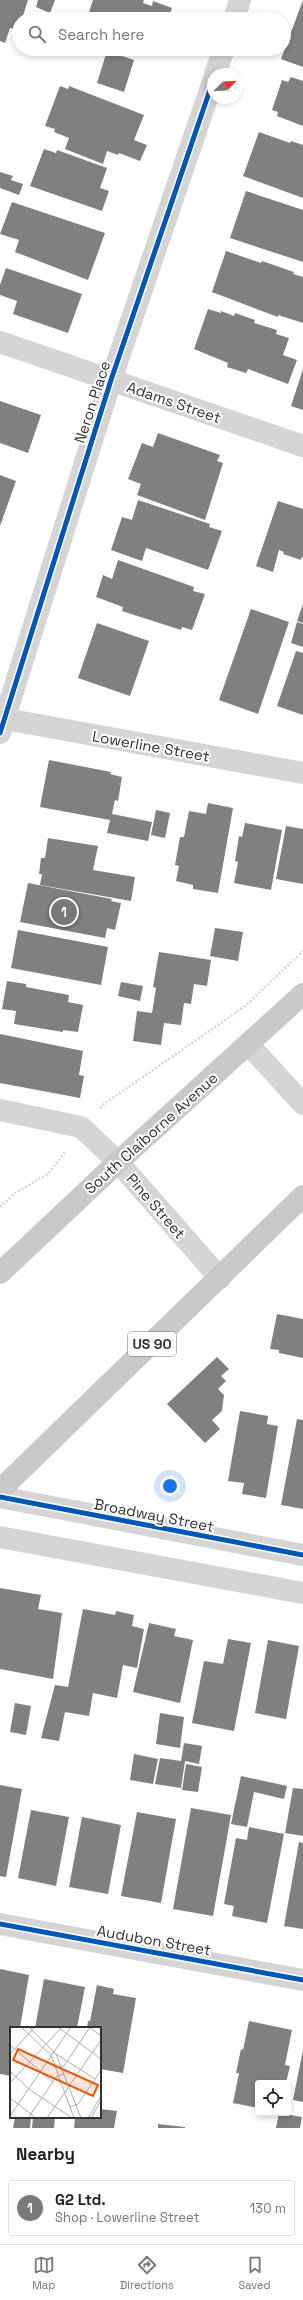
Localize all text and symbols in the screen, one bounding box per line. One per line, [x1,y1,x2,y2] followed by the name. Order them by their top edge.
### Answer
[12,12,291,56] search box
[26,23,48,45] icon: search
[58,25,144,44] text: Search here
[207,68,243,104] north arrow
[70,358,114,446] street label: Neron Place
[124,377,224,427] street label: Adams Street
[91,726,211,766] street label: Lowerline Street
[51,897,77,927] pin: 1
[81,1068,222,1198] street label: South Claiborne Avenue
[122,1169,190,1243] street label: Pine Street
[128,1332,176,1356] road number: US 90
[160,1476,180,1496] your location
[92,1494,216,1536] street label: Broadway Street
[96,1921,213,1959] street label: Audubon Street
[10,2027,101,2118] inset map
[255,2080,291,2116] map controls
[255,2080,291,2116] button: locate
[16,2143,75,2165] text: Nearby
[55,2190,106,2209] text: G2 Ltd.
[27,2200,33,2217] text: 1
[250,2200,286,2217] text: 130 m
[55,2209,199,2226] text: Shop · Lowerline Street
[32,2254,55,2292] tab: Map
[120,2254,174,2292] tab: Directions
[239,2254,271,2292] tab: Saved

